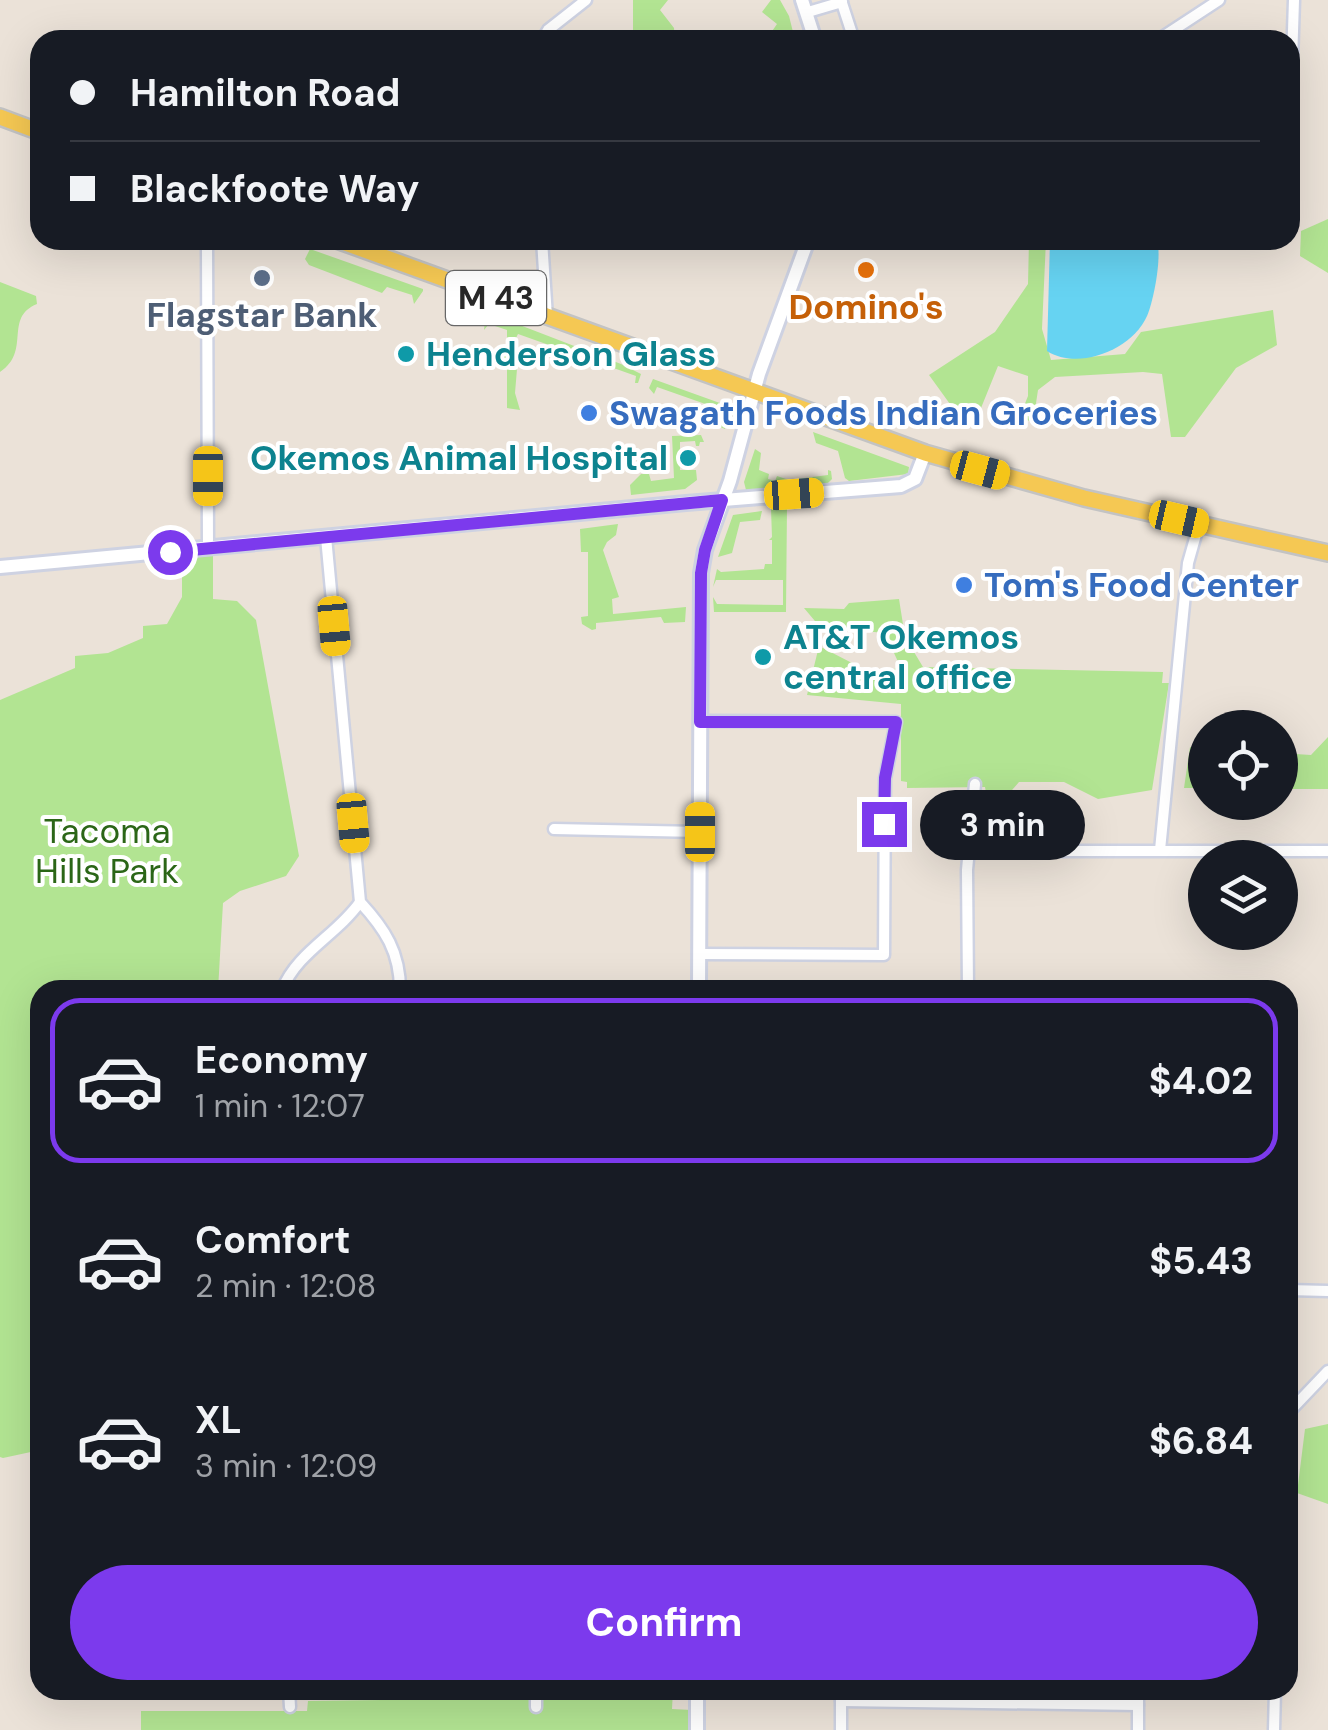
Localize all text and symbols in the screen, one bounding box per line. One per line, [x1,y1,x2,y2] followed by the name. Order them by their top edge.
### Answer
[130,68,400,118] text: Hamilton Road
[130,164,419,214] text: Blackfoote Way
[855,259,877,281] marker: Domino's
[251,267,273,289] marker: Flagstar Bank
[446,271,546,325] road number: M 43
[788,284,944,330] place label: Domino's
[146,292,378,338] place label: Flagstar Bank
[426,331,716,377] place label: Henderson Glass
[395,343,417,365] marker: Henderson Glass
[609,390,1158,436] place label: Swagath Foods Indian Groceries
[578,402,600,424] marker: Swagath Foods Indian Groceries
[250,435,668,481] place label: Okemos Animal Hospital
[193,446,223,506] car
[677,447,699,469] marker: Okemos Animal Hospital
[947,448,1013,492] car
[763,477,825,511] car
[1146,498,1212,540] car
[148,530,193,575] route start
[984,562,1299,608] place label: Tom's Food Center
[953,574,975,596] marker: Tom's Food Center
[316,595,352,657] car
[783,614,1019,700] place label: AT&T Okemos central office
[752,646,774,668] marker: AT&T Okemos central office
[1188,710,1298,950] map controls
[1188,710,1298,820] button: locate
[919,789,1084,859] callout: 3 min
[335,792,371,854] car
[685,802,715,862] car
[862,802,907,847] route end
[960,804,1045,846] text: 3 min
[35,808,179,894] park label: Tacoma Hills Park
[1188,840,1298,950] button: layers
[195,1035,368,1085] text: Economy
[75,1036,165,1126] icon: car
[1149,1056,1253,1106] text: $4.02
[195,1085,365,1127] text: 1 min · 12:07
[195,1215,351,1265] text: Comfort
[75,1216,165,1306] icon: car
[1149,1236,1253,1286] text: $5.43
[195,1265,376,1307] text: 2 min · 12:08
[195,1395,242,1445] text: XL
[75,1396,165,1486] icon: car
[1149,1416,1253,1466] text: $6.84
[195,1445,377,1487] text: 3 min · 12:09
[70,1565,1258,1680] button: Confirm

